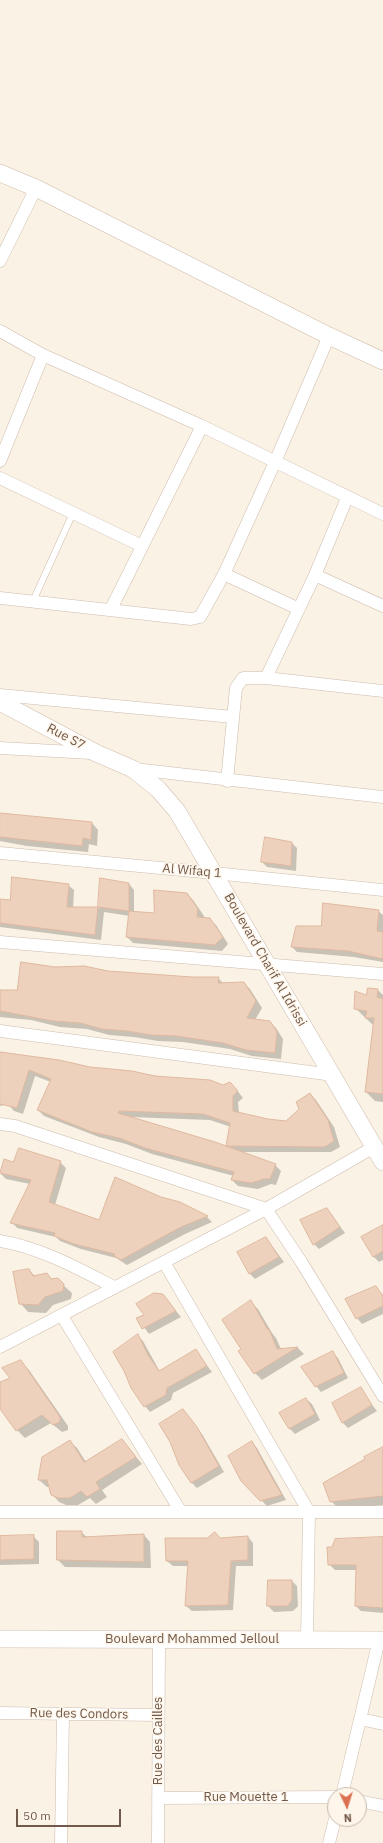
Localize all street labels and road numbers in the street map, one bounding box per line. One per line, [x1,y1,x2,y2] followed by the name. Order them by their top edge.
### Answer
[44,720,88,754] street label: Rue S7
[162,861,222,881] street label: Al Wifaq 1
[220,891,310,1029] street label: Boulevard Charif Al Idrissi
[105,1631,279,1647] street label: Boulevard Mohammed Jelloul
[150,1697,166,1785] street label: Rue des Cailles
[30,1705,128,1723] street label: Rue des Condors
[203,1789,289,1805] street label: Rue Mouette 1

